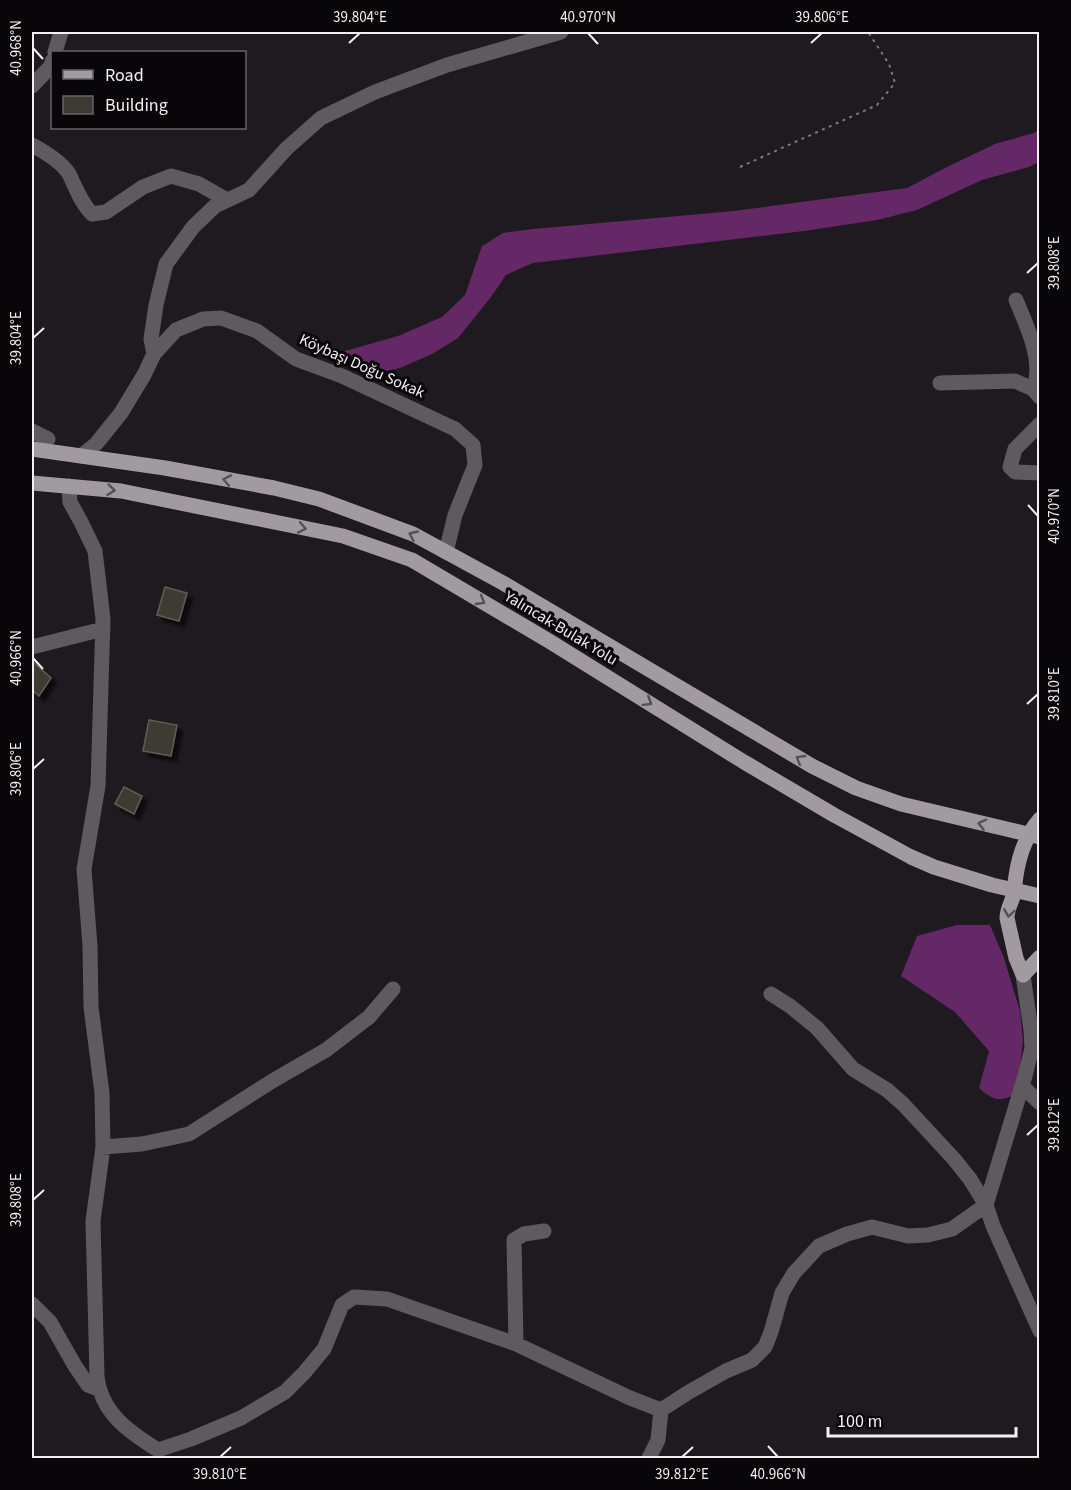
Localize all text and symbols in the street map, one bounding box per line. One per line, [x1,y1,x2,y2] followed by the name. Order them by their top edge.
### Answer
[333,7,387,28] text: 39.804°E
[560,7,616,28] text: 40.970°N
[795,7,849,28] text: 39.806°E
[6,20,27,76] text: 40.968°N
[51,51,246,129] legend
[105,63,144,88] text: Road
[105,93,168,118] text: Building
[1044,236,1065,290] text: 39.808°E
[6,311,27,365] text: 39.804°E
[296,328,428,404] street label: Köybaşı Doğu Sokak
[222,474,231,486] one-way arrow
[106,484,115,496] one-way arrow
[1044,488,1065,544] text: 40.970°N
[297,521,307,534] one-way arrow
[409,530,420,542] one-way arrow
[499,585,622,671] street label: Yalıncak-Bulak Yolu
[475,594,485,605] one-way arrow
[6,630,27,686] text: 40.966°N
[1044,667,1065,721] text: 39.810°E
[642,695,652,707] one-way arrow
[6,742,27,796] text: 39.806°E
[796,755,806,766] one-way arrow
[978,819,988,832] one-way arrow
[1003,908,1015,918] one-way arrow
[1044,1098,1065,1152] text: 39.812°E
[6,1173,27,1227] text: 39.808°E
[828,1400,1016,1438] scale bar
[837,1409,882,1434] text: 100 m
[193,1464,247,1485] text: 39.810°E
[655,1464,709,1485] text: 39.812°E
[750,1464,806,1485] text: 40.966°N

